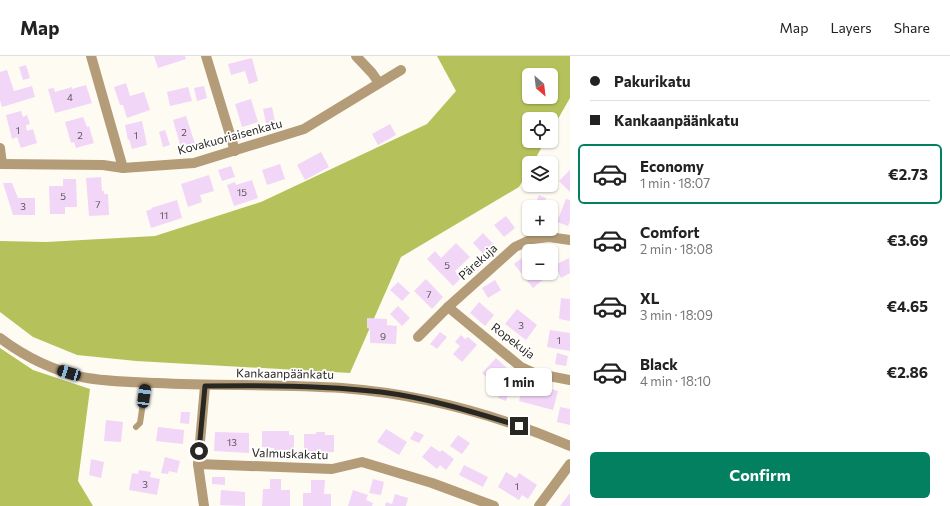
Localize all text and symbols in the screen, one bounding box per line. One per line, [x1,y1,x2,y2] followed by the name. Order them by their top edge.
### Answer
[20,16,59,39] text: Map
[780,19,808,36] text: Map
[830,19,872,36] text: Layers
[894,19,930,36] text: Share
[522,68,558,104] north arrow
[522,68,558,280] map controls
[614,72,691,90] text: Pakurikatu
[67,91,73,103] house number: 4
[614,111,739,129] text: Kankaanpäänkatu
[522,112,558,148] button: locate
[176,115,284,157] street label: Kovakuoriaisenkatu
[16,124,20,136] house number: 1
[181,126,187,138] house number: 2
[77,129,83,141] house number: 2
[134,129,138,141] house number: 1
[522,156,558,192] button: layers
[592,156,628,192] icon: car
[640,157,704,175] text: Economy
[888,165,928,183] text: €2.73
[640,175,710,191] text: 1 min · 18:07
[237,186,247,198] house number: 15
[60,190,66,202] house number: 5
[95,198,101,210] house number: 7
[20,200,26,212] house number: 3
[522,200,558,236] button: +
[160,209,168,221] house number: 11
[592,222,628,258] icon: car
[640,223,700,241] text: Comfort
[887,231,928,249] text: €3.69
[455,240,500,282] street label: Pärekuja
[640,241,713,257] text: 2 min · 18:08
[522,244,558,280] button: −
[444,259,450,271] house number: 5
[426,288,432,300] house number: 7
[592,288,628,324] icon: car
[640,289,659,307] text: XL
[887,297,928,315] text: €4.65
[640,307,713,323] text: 3 min · 18:09
[489,319,538,361] street label: Ropekuja
[518,319,524,331] house number: 3
[380,330,386,342] house number: 9
[557,334,561,346] house number: 1
[592,354,628,390] icon: car
[640,355,678,373] text: Black
[887,363,928,381] text: €2.86
[56,364,82,382] car
[236,365,334,381] street label: Kankaanpäänkatu
[486,368,552,396] callout: 1 min
[640,373,711,389] text: 4 min · 18:10
[504,374,534,390] text: 1 min
[136,383,152,409] car
[510,417,528,435] route end
[227,436,237,448] house number: 13
[190,442,208,460] route start
[251,445,329,461] street label: Valmuskakatu
[590,452,930,498] button: Confirm
[142,478,148,490] house number: 3
[515,480,519,492] house number: 1

